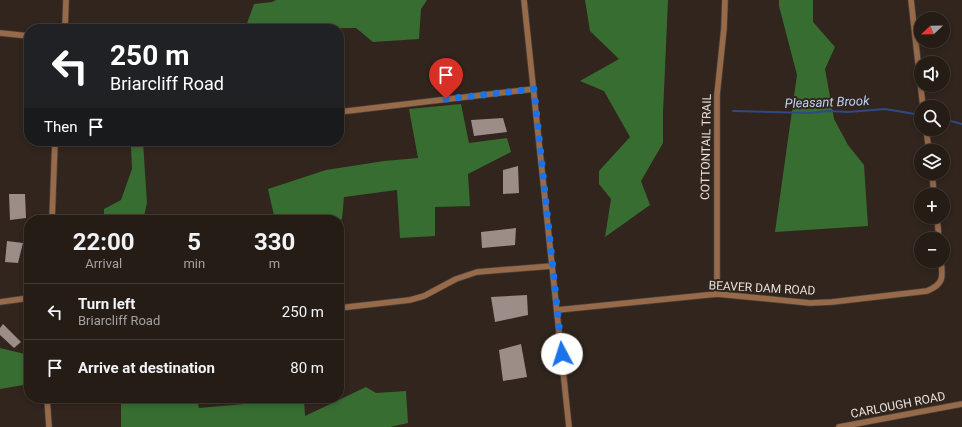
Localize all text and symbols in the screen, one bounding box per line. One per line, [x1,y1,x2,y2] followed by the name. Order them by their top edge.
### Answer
[914,12,950,48] north arrow
[914,12,950,268] map controls
[110,39,189,72] text: 250 m
[44,40,96,92] icon: left
[914,56,950,92] button: sound
[429,58,463,99] pin
[435,64,457,86] icon: arrive
[110,73,224,94] text: Briarcliff Road
[698,93,714,200] street label: COTTONTAIL TRAIL
[784,93,870,111] water label: Pleasant Brook
[914,100,950,136] button: search
[85,116,107,138] icon: arrive
[44,118,77,136] text: Then
[914,144,950,180] button: layers
[914,188,950,224] button: +
[73,228,135,256] text: 22:00
[187,228,201,256] text: 5
[254,228,295,256] text: 330
[914,232,950,268] button: −
[85,256,122,271] text: Arrival
[183,256,205,271] text: min
[269,256,280,271] text: m
[708,278,816,298] street label: BEAVER DAM ROAD
[78,295,135,313] text: Turn left
[44,301,66,323] icon: left
[282,303,324,321] text: 250 m
[78,313,160,328] text: Briarcliff Road
[541,333,583,375] position arrow
[44,357,66,379] icon: arrive
[78,359,215,377] text: Arrive at destination
[290,359,324,377] text: 80 m
[850,389,947,421] street label: CARLOUGH ROAD

